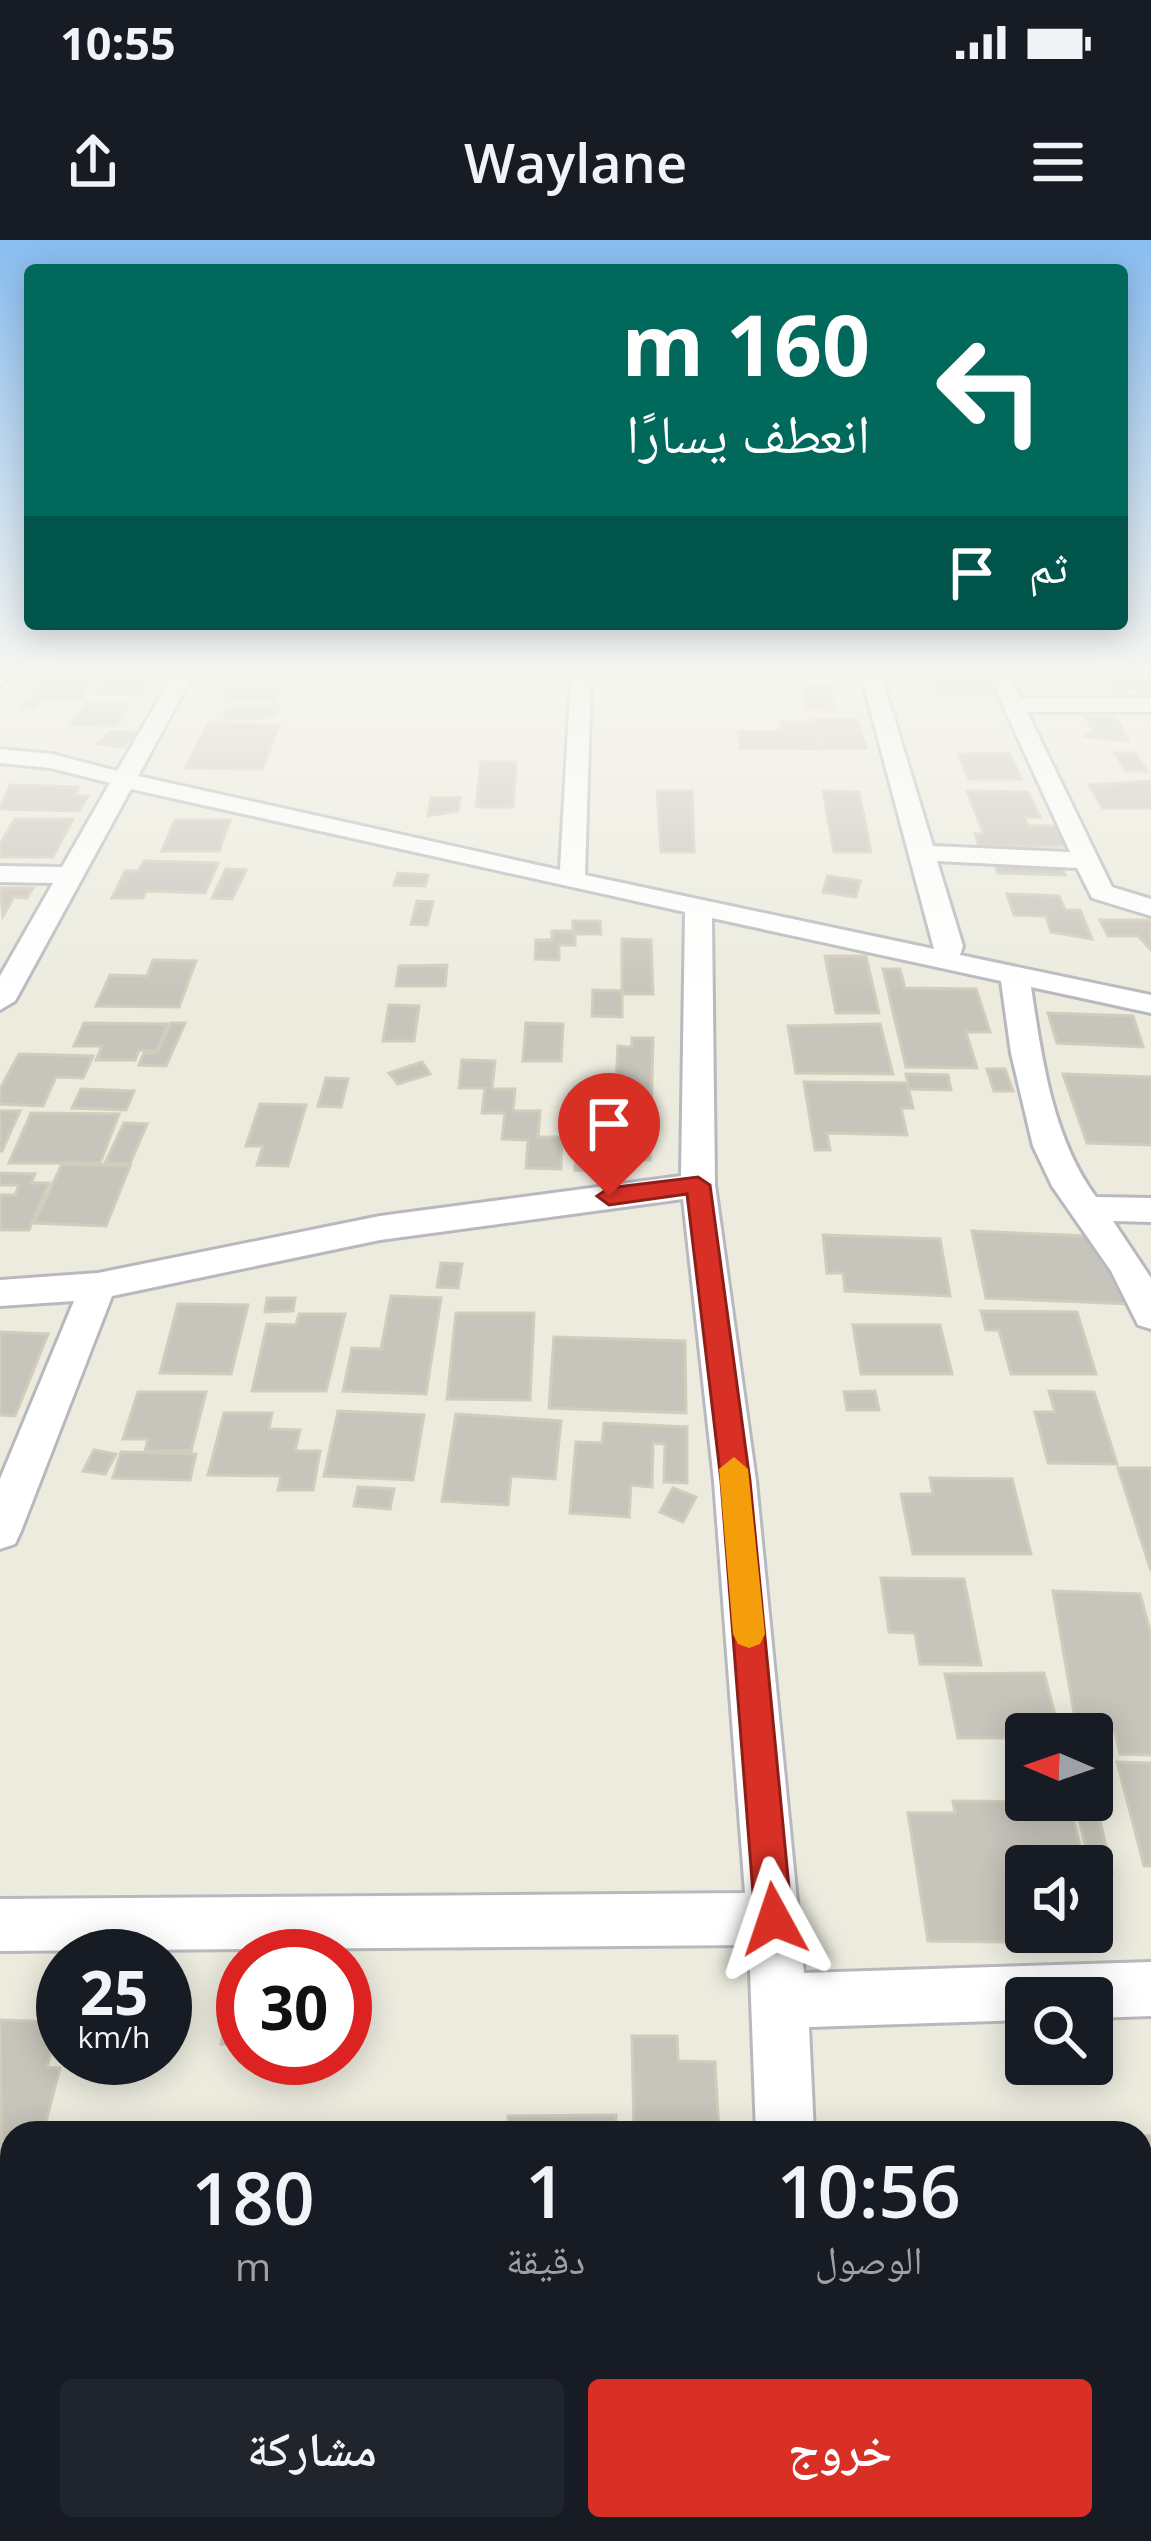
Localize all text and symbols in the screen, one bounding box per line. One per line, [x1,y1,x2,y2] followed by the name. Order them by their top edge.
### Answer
[60,12,176,73] text: 10:55
[464,125,687,199] text: Waylane
[60,129,126,195] icon: share
[1025,129,1091,195] icon: menu
[622,286,870,401] text: 160 m
[912,312,1068,468] icon: left
[626,395,870,469] text: انعطف يسارًا
[1029,535,1068,596] text: ثم
[939,540,1005,606] icon: arrive
[558,1073,660,1196] pin
[576,1091,642,1157] icon: arrive
[1005,1713,1113,1821] north arrow
[1005,1713,1113,2085] map controls
[1005,1845,1113,1953] button: sound
[711,1856,837,1982] position arrow
[216,1929,372,2085] speed limit sign: 30
[80,1951,148,2033] text: 25
[1005,1977,1113,2085] button: search
[78,2016,150,2057] text: km/h
[525,2141,566,2239] text: 1
[776,2141,961,2239] text: 10:56
[191,2148,315,2246] text: 180
[506,2232,585,2285] text: دقيقة
[815,2232,923,2285] text: الوصول
[235,2239,271,2292] text: m
[60,2379,564,2517] button: مشاركة
[588,2379,1092,2517] button: خروج

